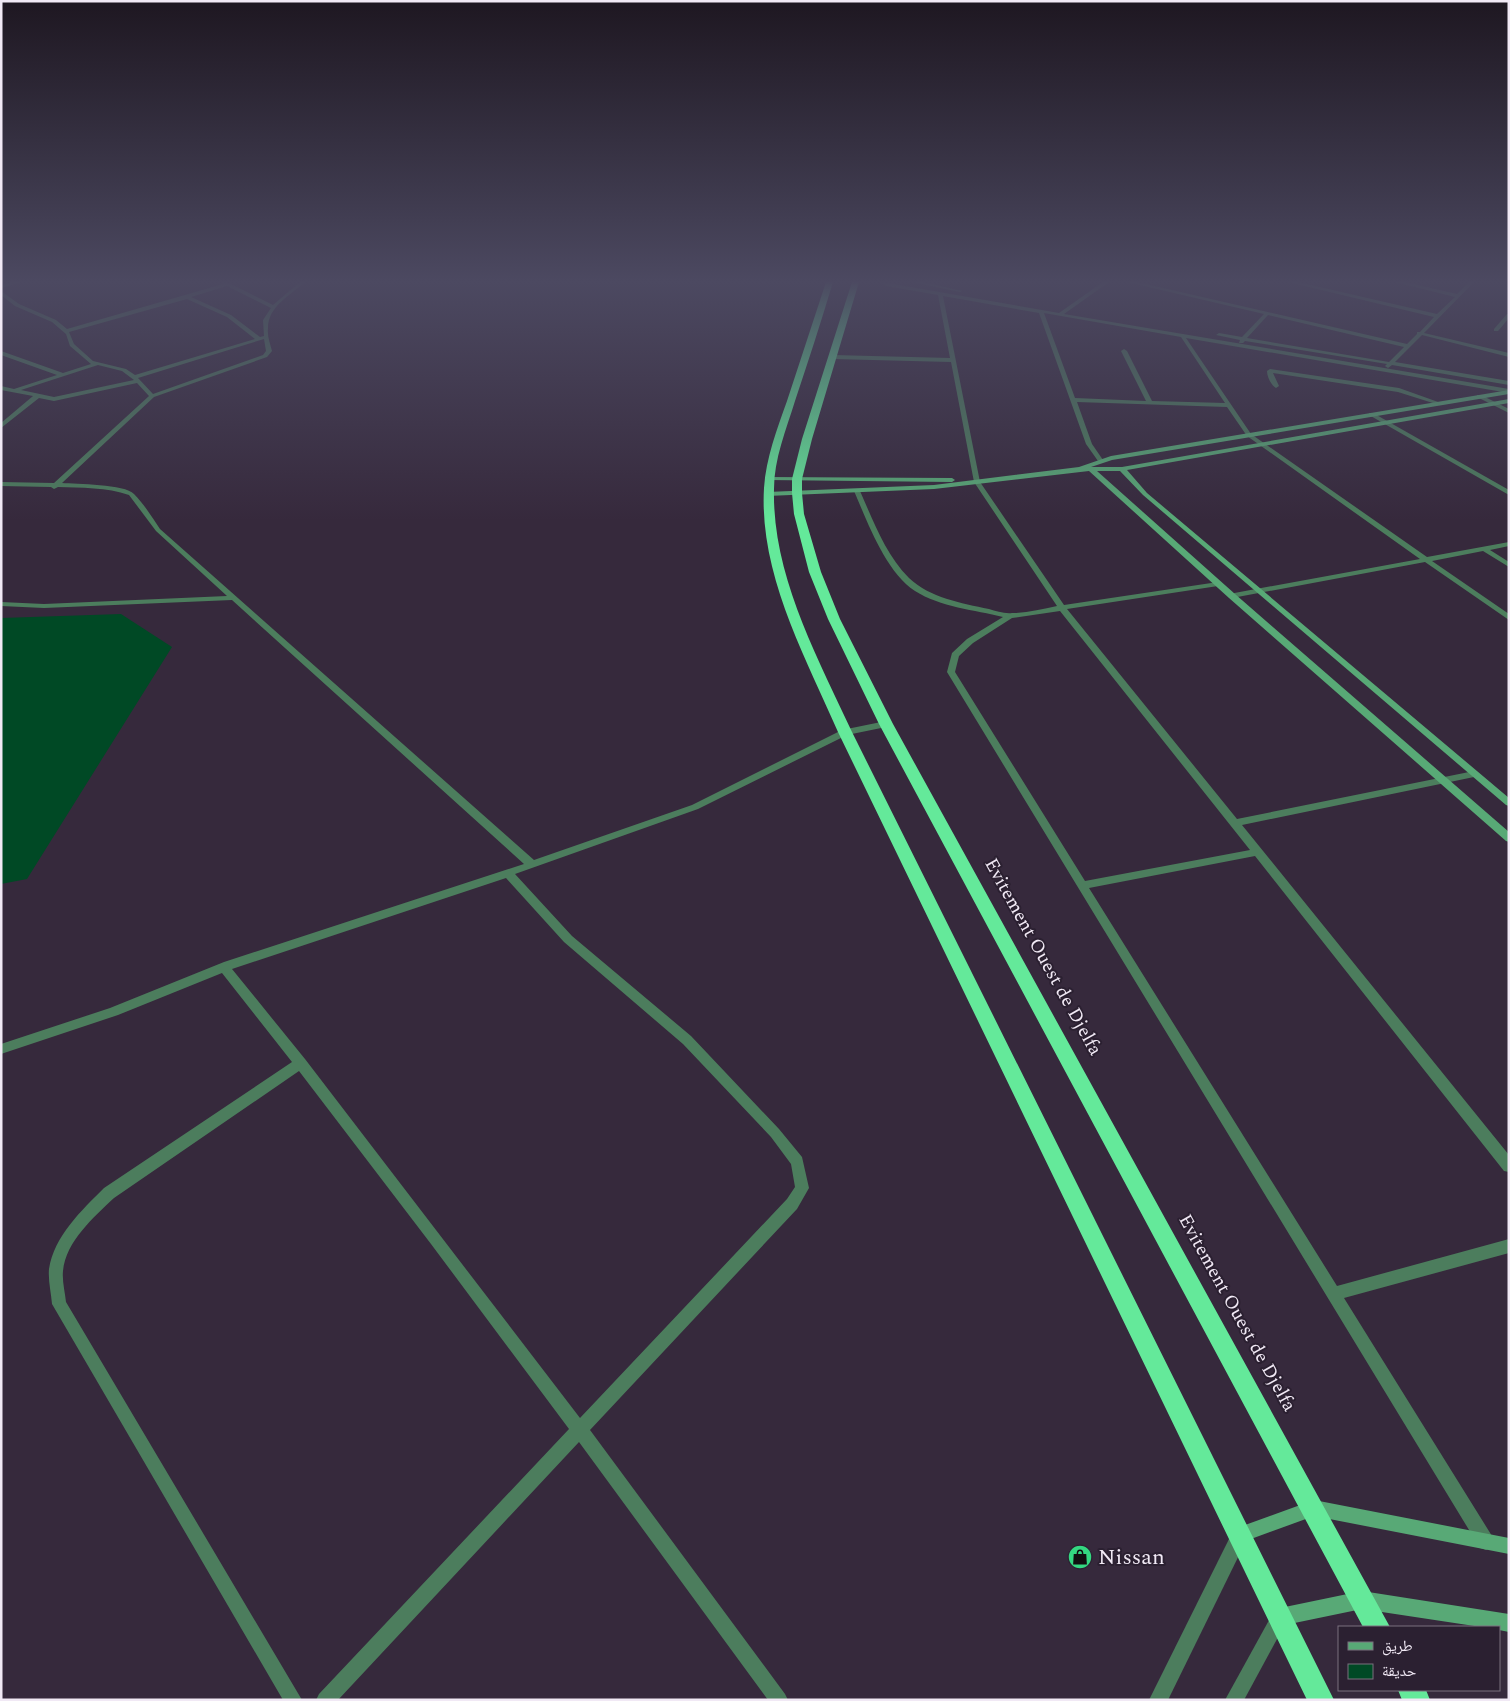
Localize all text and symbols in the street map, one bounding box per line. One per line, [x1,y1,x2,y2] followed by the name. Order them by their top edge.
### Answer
[977,853,1110,1062] street label: Evitement Ouest de Djelfa
[1171,1209,1304,1418] street label: Evitement Ouest de Djelfa
[1098,1541,1165,1574] place label: Nissan
[1067,1544,1093,1570] shop icon: Nissan
[1338,1626,1500,1691] legend
[1382,1635,1413,1658] text: طريق
[1382,1660,1417,1683] text: حديقة

